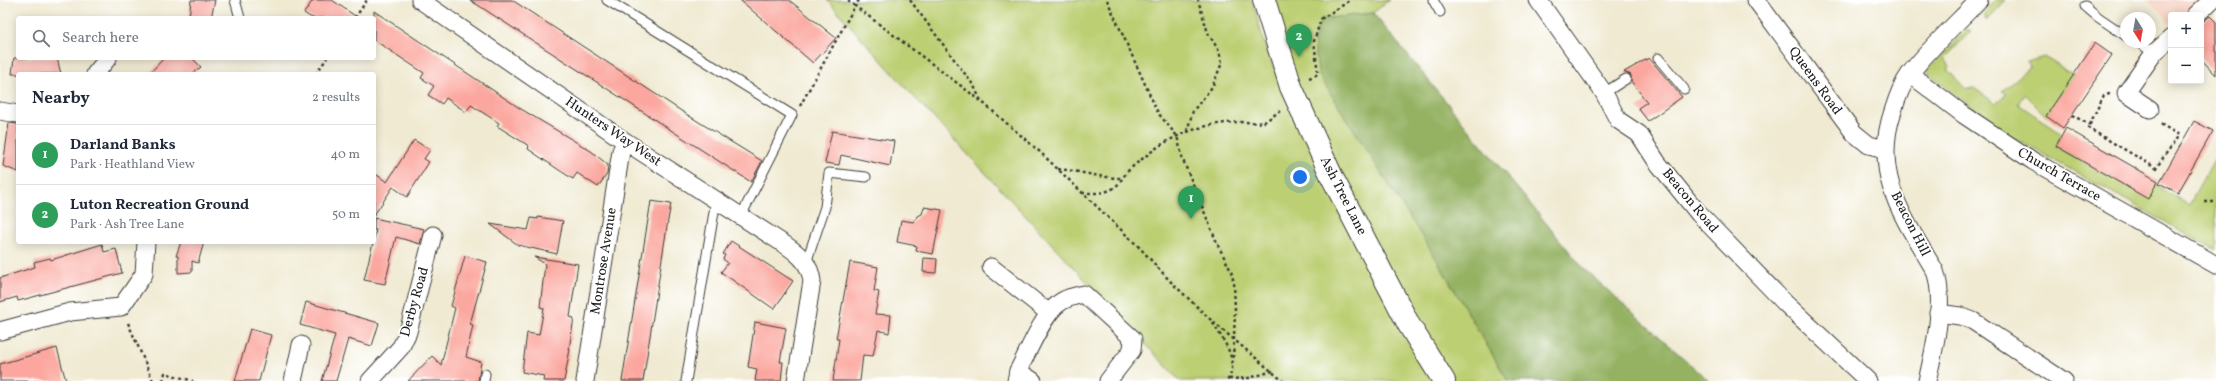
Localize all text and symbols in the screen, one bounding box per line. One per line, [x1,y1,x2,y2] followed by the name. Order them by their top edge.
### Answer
[2120,12,2156,48] north arrow
[2168,12,2204,84] map controls
[2168,12,2204,48] button: +
[16,16,376,60] search box
[1286,24,1312,57] pin: 2
[30,27,52,49] icon: search
[62,28,139,49] text: Search here
[1784,43,1846,119] street label: Queens Road
[2168,48,2204,84] button: −
[32,87,90,110] text: Nearby
[312,89,360,107] text: 2 results
[561,93,665,171] street label: Hunters Way West
[70,135,176,156] text: Darland Banks
[2014,143,2104,207] street label: Church Terrace
[42,146,48,164] text: 1
[331,146,360,164] text: 40 m
[1315,153,1371,239] street label: Ash Tree Lane
[70,156,195,174] text: Park · Heathland View
[1657,165,1723,237] street label: Beacon Road
[1290,167,1310,187] your location
[1178,186,1204,219] pin: 1
[1886,188,1934,260] street label: Beacon Hill
[70,195,249,216] text: Luton Recreation Ground
[42,206,48,224] text: 2
[332,206,360,224] text: 50 m
[586,206,622,316] street label: Montrose Avenue
[70,216,184,234] text: Park · Ash Tree Lane
[396,265,434,339] street label: Derby Road

